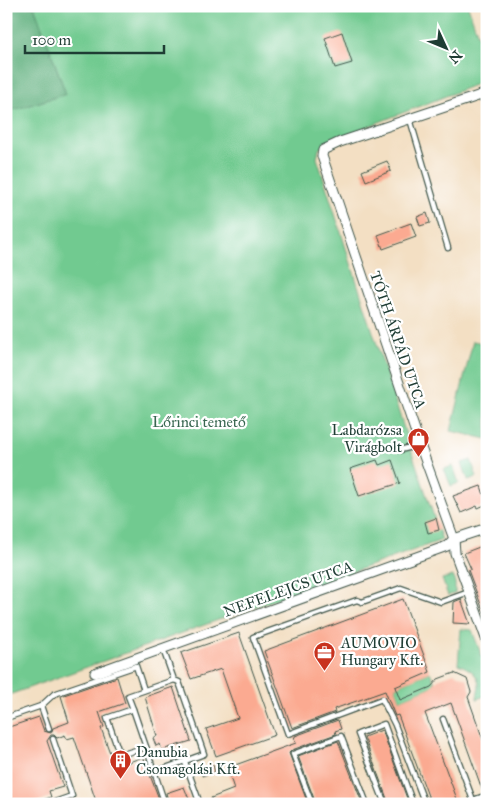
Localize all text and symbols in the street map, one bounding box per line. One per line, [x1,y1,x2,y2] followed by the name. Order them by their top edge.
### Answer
[25,22,164,54] scale bar
[420,22,470,72] north arrow
[32,31,72,49] text: 100 m
[445,47,465,67] text: N
[366,268,431,411] street label: TÓTH ÁRPÁD UTCA
[152,413,246,431] park label: Lőrinci temető
[331,421,403,456] place label: Labdarózsa Virágbolt
[406,427,430,458] shop icon: Labdarózsa Virágbolt
[221,557,355,622] street label: NEFELEJCS UTCA
[340,634,423,669] place label: AUMOVIO Hungary Kft.
[313,640,337,671] office icon: AUMOVIO Hungary Kft.
[136,743,240,778] place label: Danubia Csomagolási Kft.
[108,749,132,780] building icon: Danubia Csomagolási Kft.

